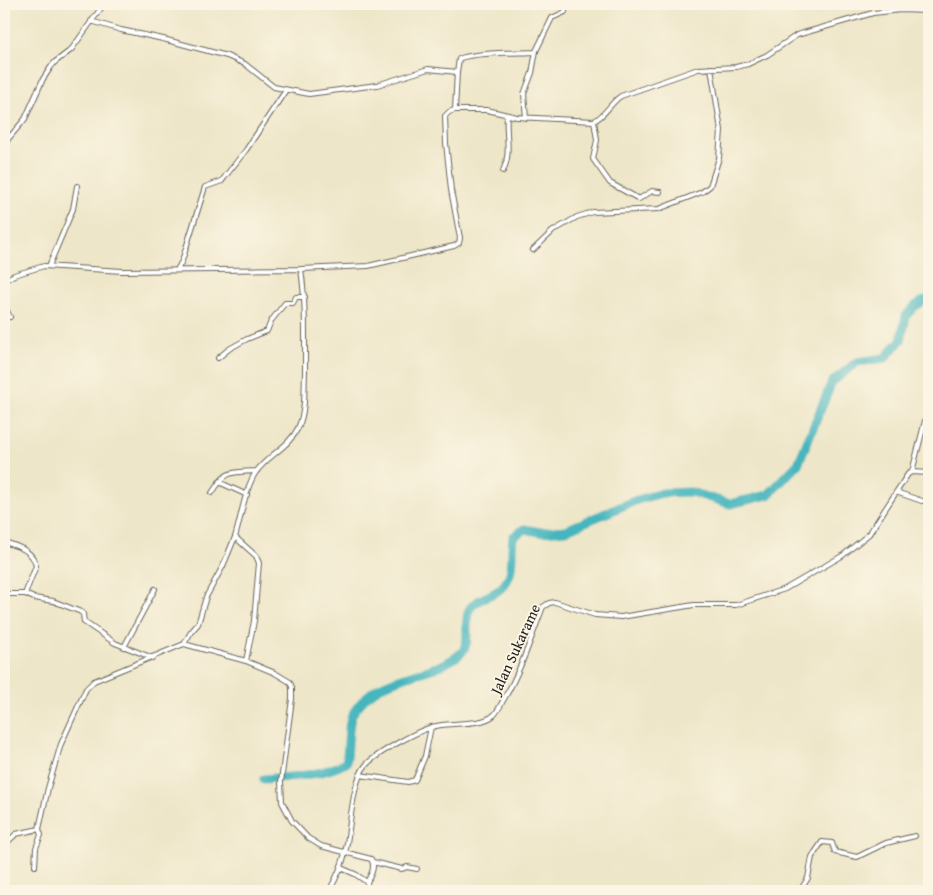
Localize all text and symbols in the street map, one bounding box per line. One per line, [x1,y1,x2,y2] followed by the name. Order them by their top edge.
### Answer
[484,600,545,699] street label: Jalan Sukarame

